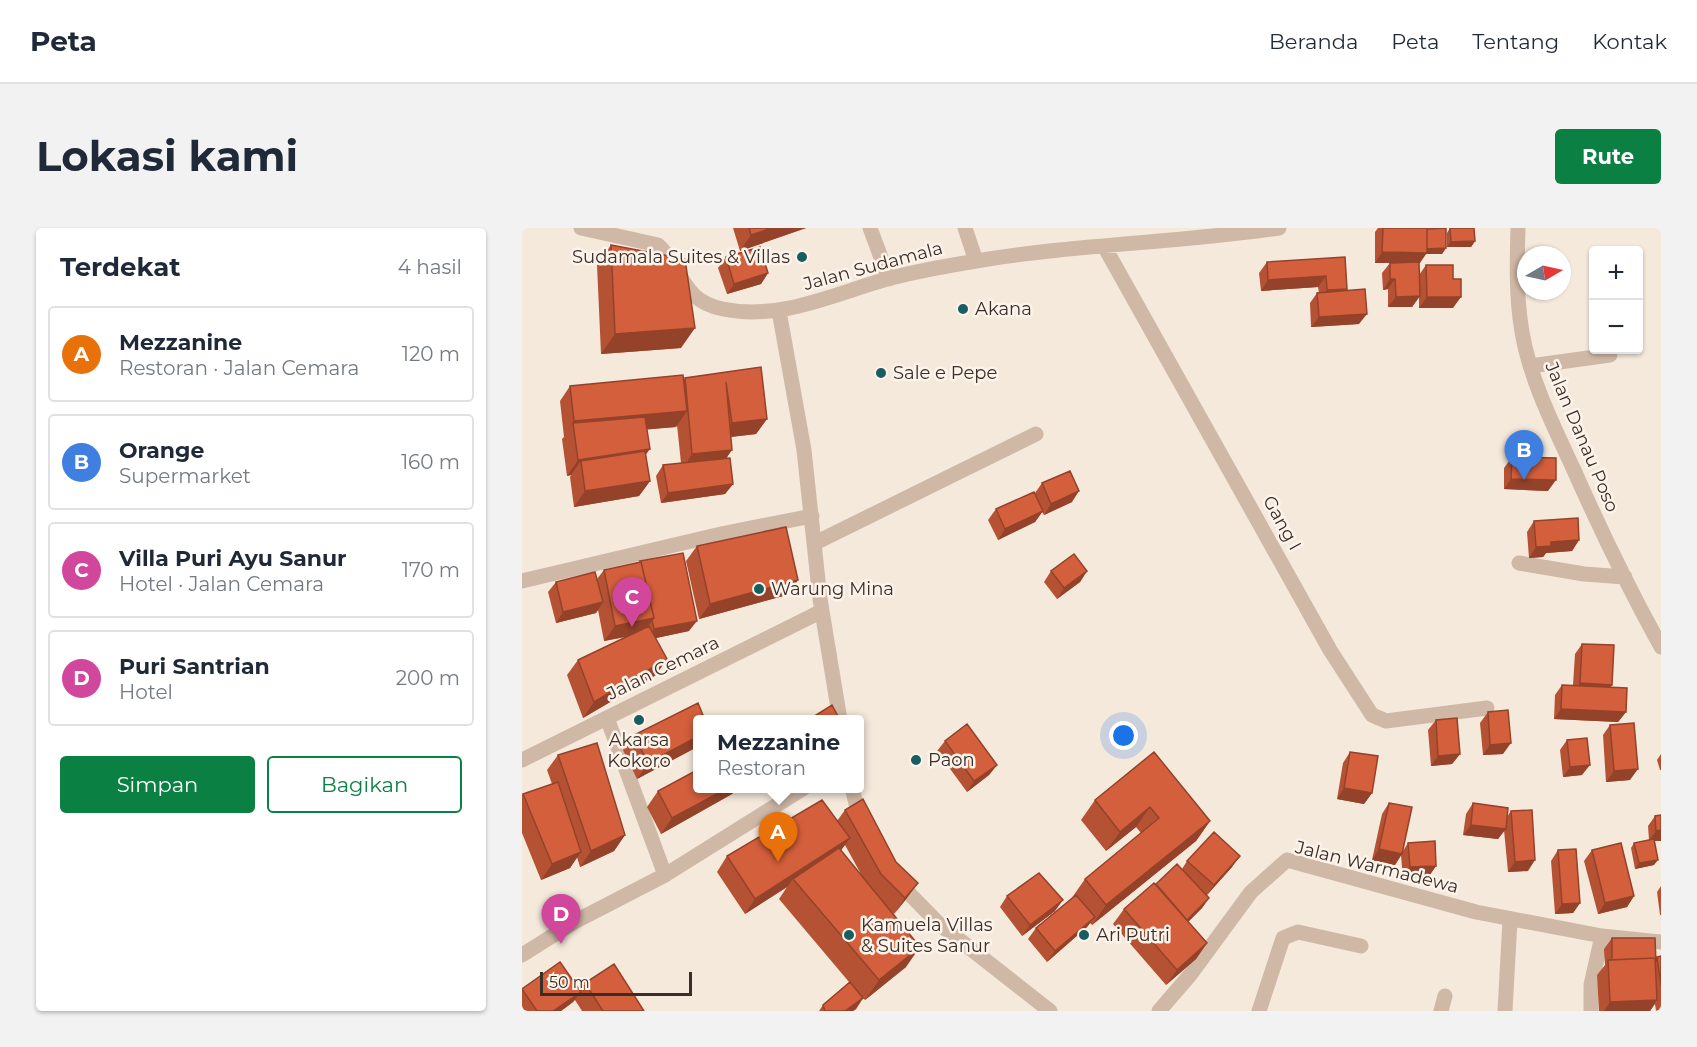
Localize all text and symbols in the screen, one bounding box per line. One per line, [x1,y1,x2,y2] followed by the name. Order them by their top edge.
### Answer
[30,24,97,58] text: Peta
[1269,29,1358,54] text: Beranda
[1391,29,1439,54] text: Peta
[1472,29,1559,54] text: Tentang
[1592,29,1667,54] text: Kontak
[1555,129,1661,184] button: Rute
[36,130,298,182] text: Lokasi kami
[800,237,945,295] street label: Jalan Sudamala
[572,246,790,268] place label: Sudamala Suites & Villas
[1517,246,1571,300] north arrow
[1589,246,1643,354] map controls
[1589,246,1643,300] button: +
[795,250,809,264] marker: Sudamala Suites & Villas
[60,251,181,283] text: Terdekat
[398,255,462,279] text: 4 hasil
[975,298,1032,320] place label: Akana
[1589,300,1643,354] button: −
[956,302,970,316] marker: Akana
[119,329,242,356] text: Mezzanine
[74,342,89,366] text: A
[402,342,460,366] text: 120 m
[119,356,359,380] text: Restoran · Jalan Cemara
[1540,358,1624,515] street label: Jalan Danau Poso
[893,362,997,384] place label: Sale e Pepe
[874,366,888,380] marker: Sale e Pepe
[1504,430,1544,480] pin: B
[119,437,204,464] text: Orange
[74,450,89,474] text: B
[401,450,460,474] text: 160 m
[119,464,251,488] text: Supermarket
[1258,492,1306,554] street label: Gang I
[119,545,347,572] text: Villa Puri Ayu Sanur
[74,558,89,582] text: C
[402,558,460,582] text: 170 m
[119,572,324,596] text: Hotel · Jalan Cemara
[612,578,652,627] pin: C
[771,578,894,600] place label: Warung Mina
[752,582,766,596] marker: Warung Mina
[602,631,723,705] street label: Jalan Cemara
[119,653,270,680] text: Puri Santrian
[73,666,90,690] text: D
[396,666,460,690] text: 200 m
[119,680,173,704] text: Hotel
[632,713,646,727] marker: Akarsa Kokoro
[693,715,864,793] popup
[1109,721,1138,750] your location
[607,729,671,772] place label: Akarsa Kokoro
[717,729,840,756] text: Mezzanine
[928,749,975,771] place label: Paon
[909,753,923,767] marker: Paon
[60,756,255,813] button: Simpan
[267,756,462,813] button: Bagikan
[717,756,806,780] text: Restoran
[758,812,798,862] pin: A
[1292,836,1461,898] street label: Jalan Warmadewa
[542,894,580,944] pin: D
[861,914,993,957] place label: Kamuela Villas & Suites Sanur
[1096,924,1170,946] place label: Ari Putri
[842,928,856,942] marker: Kamuela Villas & Suites Sanur
[1077,928,1091,942] marker: Ari Putri
[540,969,692,996] scale bar
[549,973,590,992] text: 50 m

